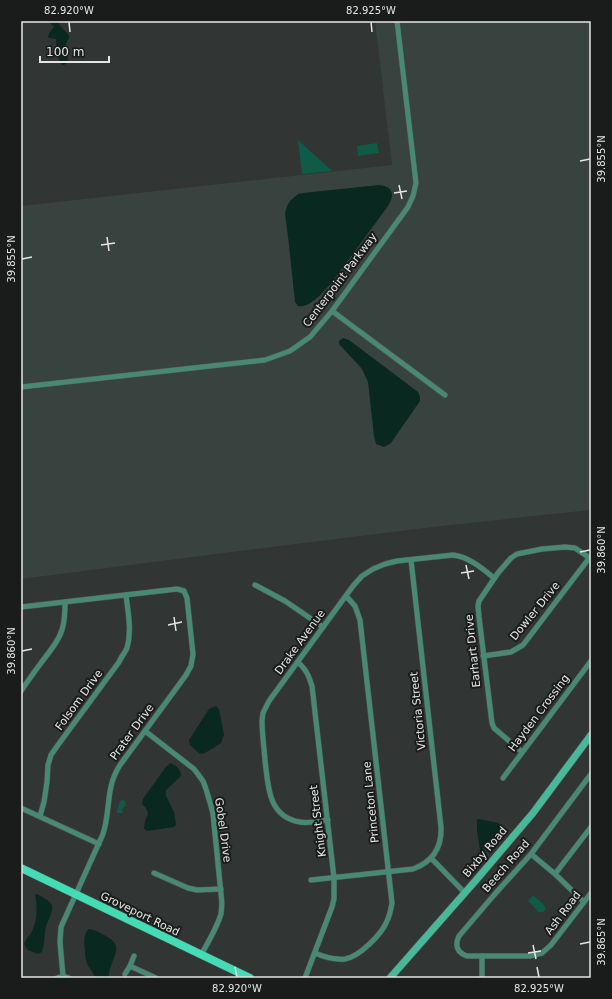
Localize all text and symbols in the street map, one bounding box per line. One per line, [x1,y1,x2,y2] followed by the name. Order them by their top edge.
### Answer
[44,5,94,16] text: 82.920°W
[346,5,396,16] text: 82.925°W
[40,38,109,64] scale bar
[46,45,84,59] text: 100 m
[596,135,607,183] text: 39.855°N
[300,230,380,330] street label: Centerpoint Parkway
[6,235,17,283] text: 39.855°N
[596,526,607,574] text: 39.860°N
[507,579,563,643] street label: Dowler Drive
[272,607,328,677] street label: Drake Avenue
[463,614,483,688] street label: Earhart Drive
[6,627,17,675] text: 39.860°N
[53,667,105,733] street label: Folsom Drive
[407,671,429,751] street label: Victoria Street
[506,672,572,754] street label: Hayden Crossing
[107,701,157,763] street label: Prater Drive
[360,760,382,843] street label: Princeton Lane
[307,784,329,858] street label: Knight Street
[212,797,234,863] street label: Gobel Drive
[460,824,510,880] street label: Bixby Road
[480,837,532,895] street label: Beech Road
[98,889,182,939] street label: Groveport Road
[542,889,584,937] street label: Ash Road
[596,918,607,966] text: 39.865°N
[212,983,262,994] text: 82.920°W
[514,983,564,994] text: 82.925°W

